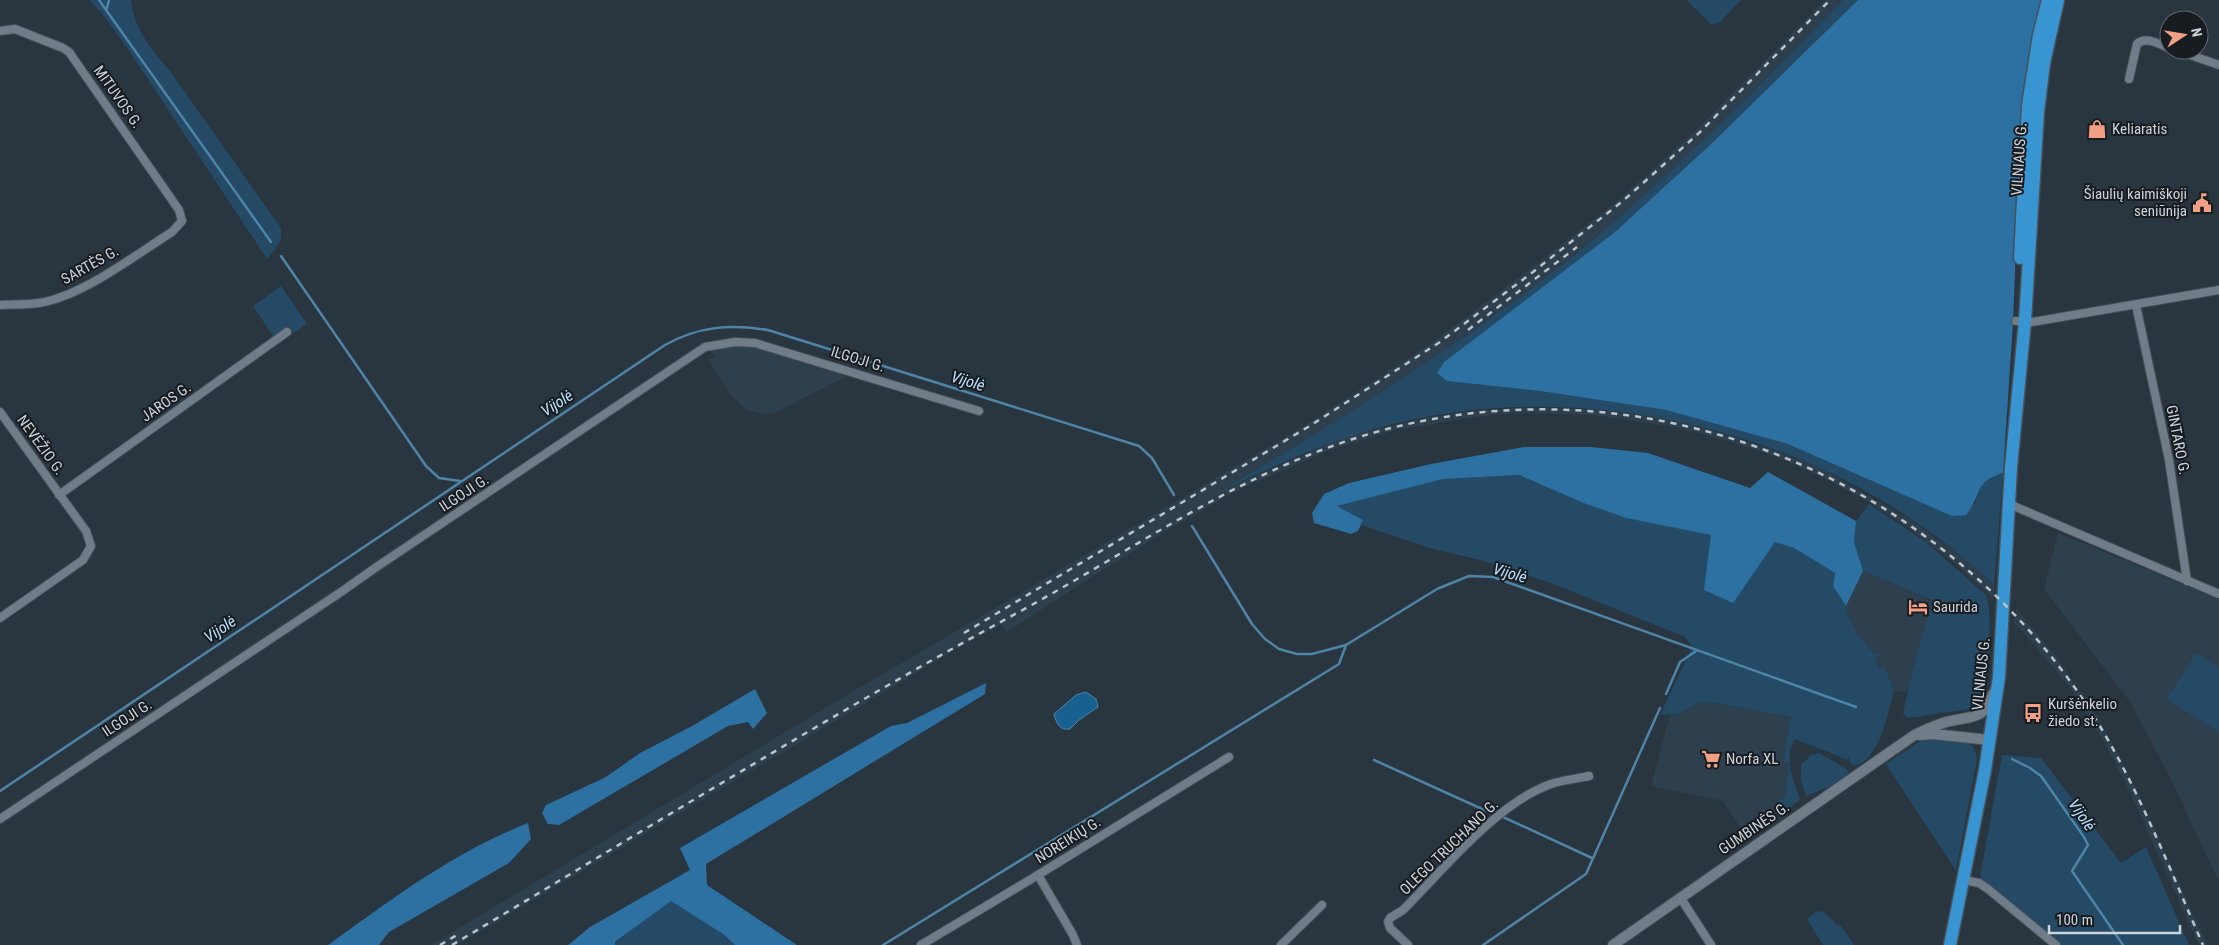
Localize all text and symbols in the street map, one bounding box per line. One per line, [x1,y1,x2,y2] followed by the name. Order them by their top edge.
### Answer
[2159,10,2209,60] north arrow
[2188,26,2205,38] text: N
[90,62,146,132] street label: MITUVOS G.
[2086,118,2108,140] shop icon: Keliaratis
[2112,120,2167,138] place label: Keliaratis
[2007,122,2031,196] street label: VILNIAUS G.
[2084,185,2187,220] place label: Šiaulių kaimiškoji seniūnija
[2191,192,2213,214] public building icon: Šiaulių kaimiškoji seniūnija
[58,242,122,288] street label: SARTĖS G.
[829,342,887,376] street label: ILGOJI G.
[949,367,987,395] water label: Vijolė
[138,378,194,426] street label: JAROS G.
[537,386,577,420] water label: Vijolė
[2162,404,2194,476] street label: GINTARO G.
[13,412,69,478] street label: NEVĖŽIO G.
[436,470,492,516] street label: ILGOJI G.
[1491,559,1529,587] water label: Vijolė
[1907,596,1929,618] hotel icon: Saurida
[1933,598,1978,616] place label: Saurida
[200,612,240,646] water label: Vijolė
[1968,637,1994,711] street label: VILNIAUS G.
[99,695,155,741] street label: ILGOJI G.
[2048,695,2117,730] place label: Kuršėnkelio žiedo st.
[2022,702,2044,724] bus stop icon: Kuršėnkelio žiedo st.
[1700,748,1722,770] supermarket icon: Norfa XL
[1726,750,1778,768] place label: Norfa XL
[1396,795,1502,899] street label: OLEGO TRUCHANO G.
[2065,795,2099,835] water label: Vijolė
[1715,798,1793,858] street label: GUMBINĖS G.
[1032,813,1104,867] street label: NOREIKIŲ G.
[2049,902,2180,934] scale bar
[2056,911,2093,929] text: 100 m

